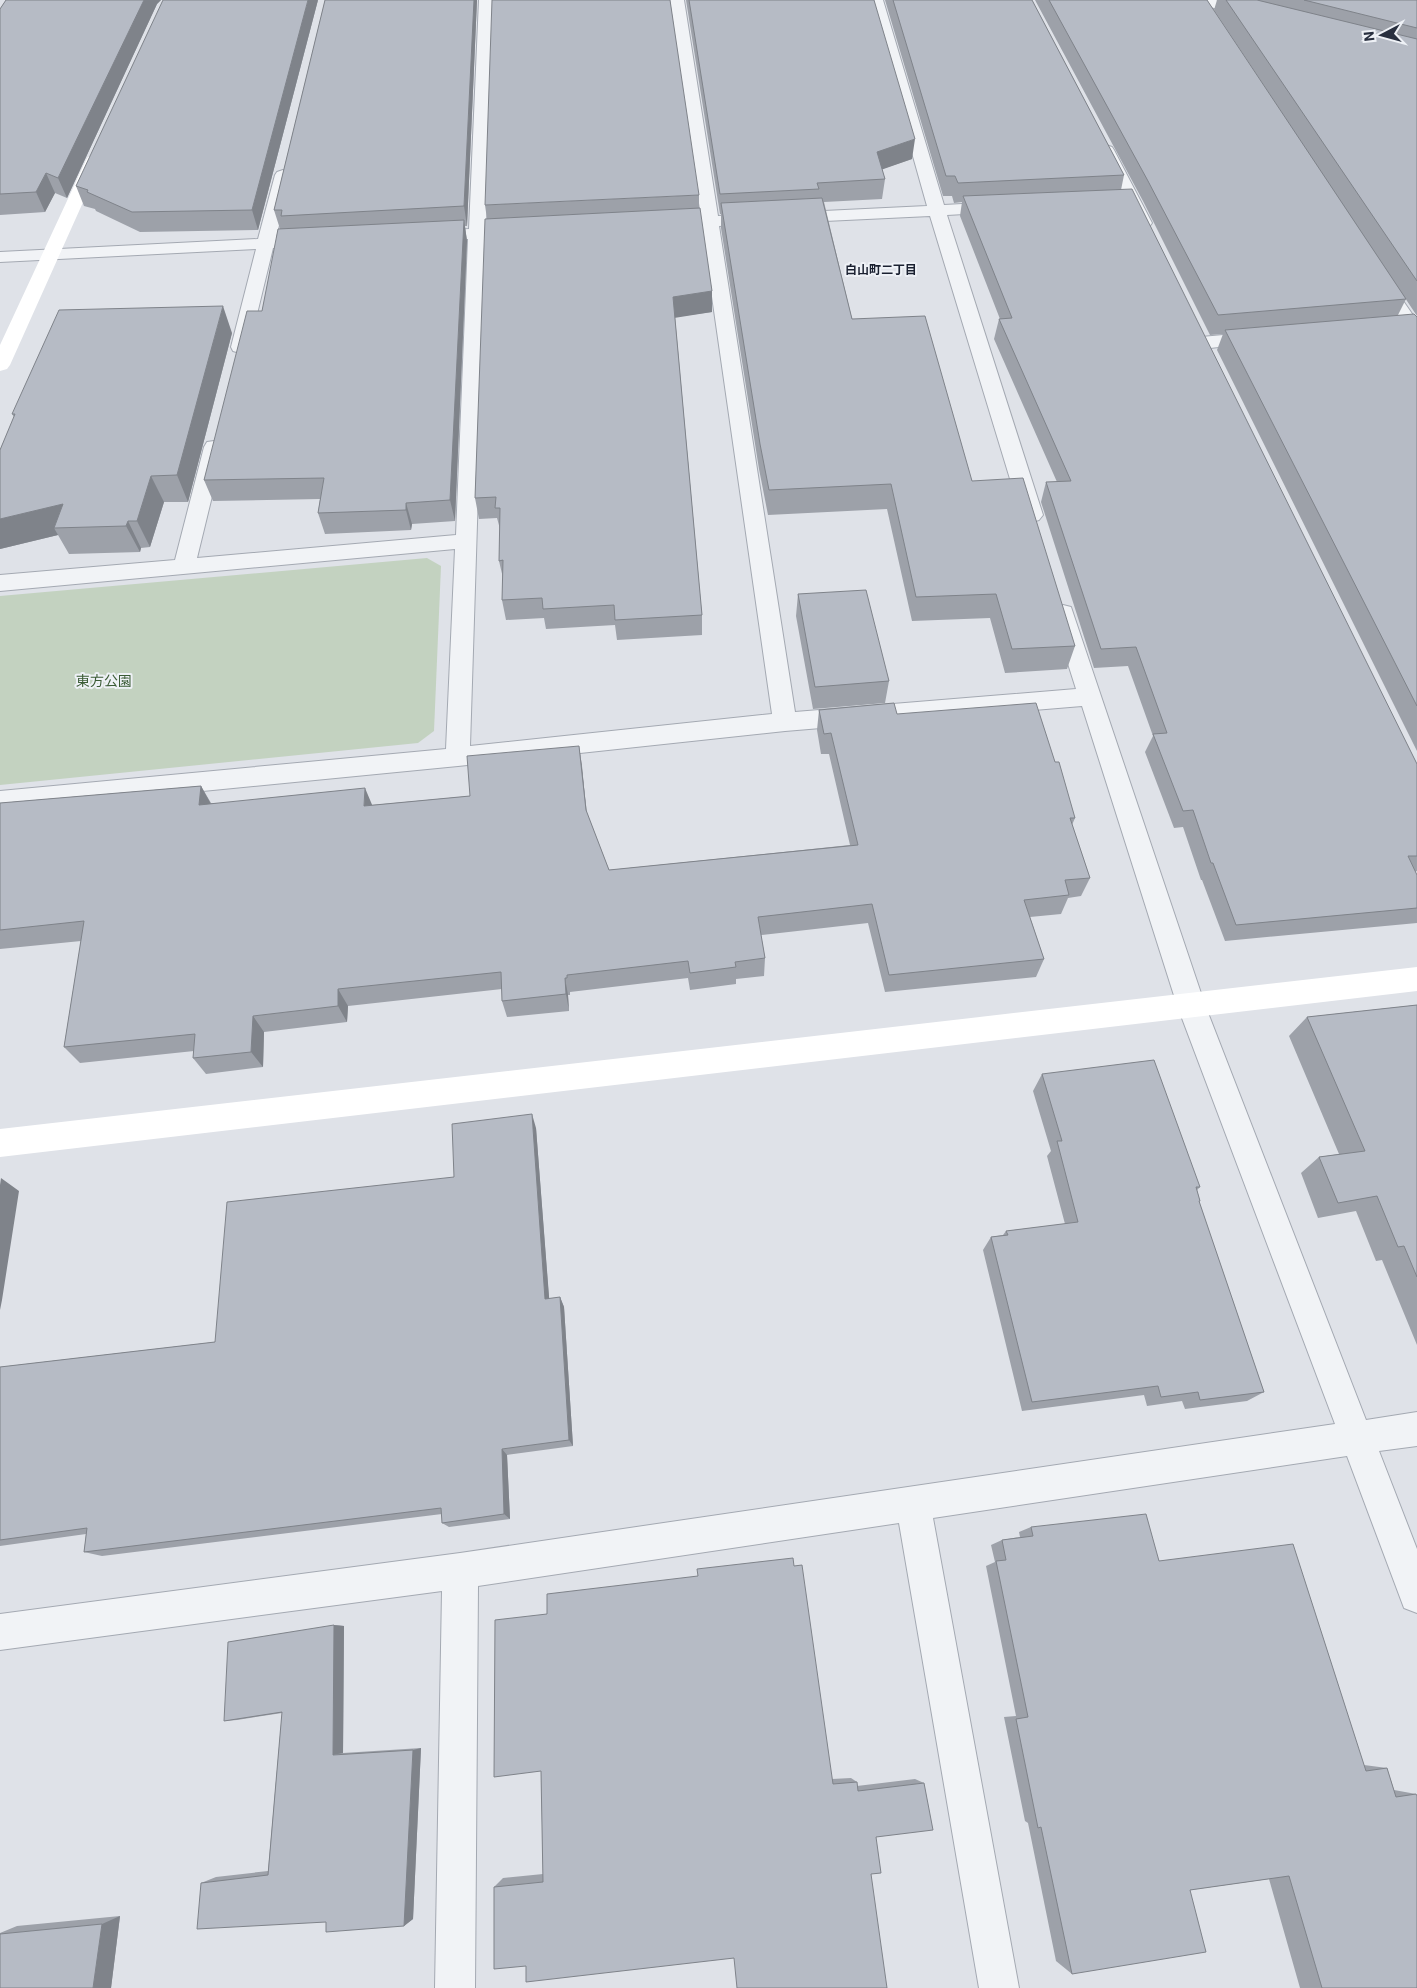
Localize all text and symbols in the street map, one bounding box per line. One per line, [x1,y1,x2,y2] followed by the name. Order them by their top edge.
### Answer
[1357,10,1407,60] north arrow
[1361,31,1378,42] text: N
[845,263,917,277] district label: 白山町二丁目
[76,673,132,689] park label: 東方公園

